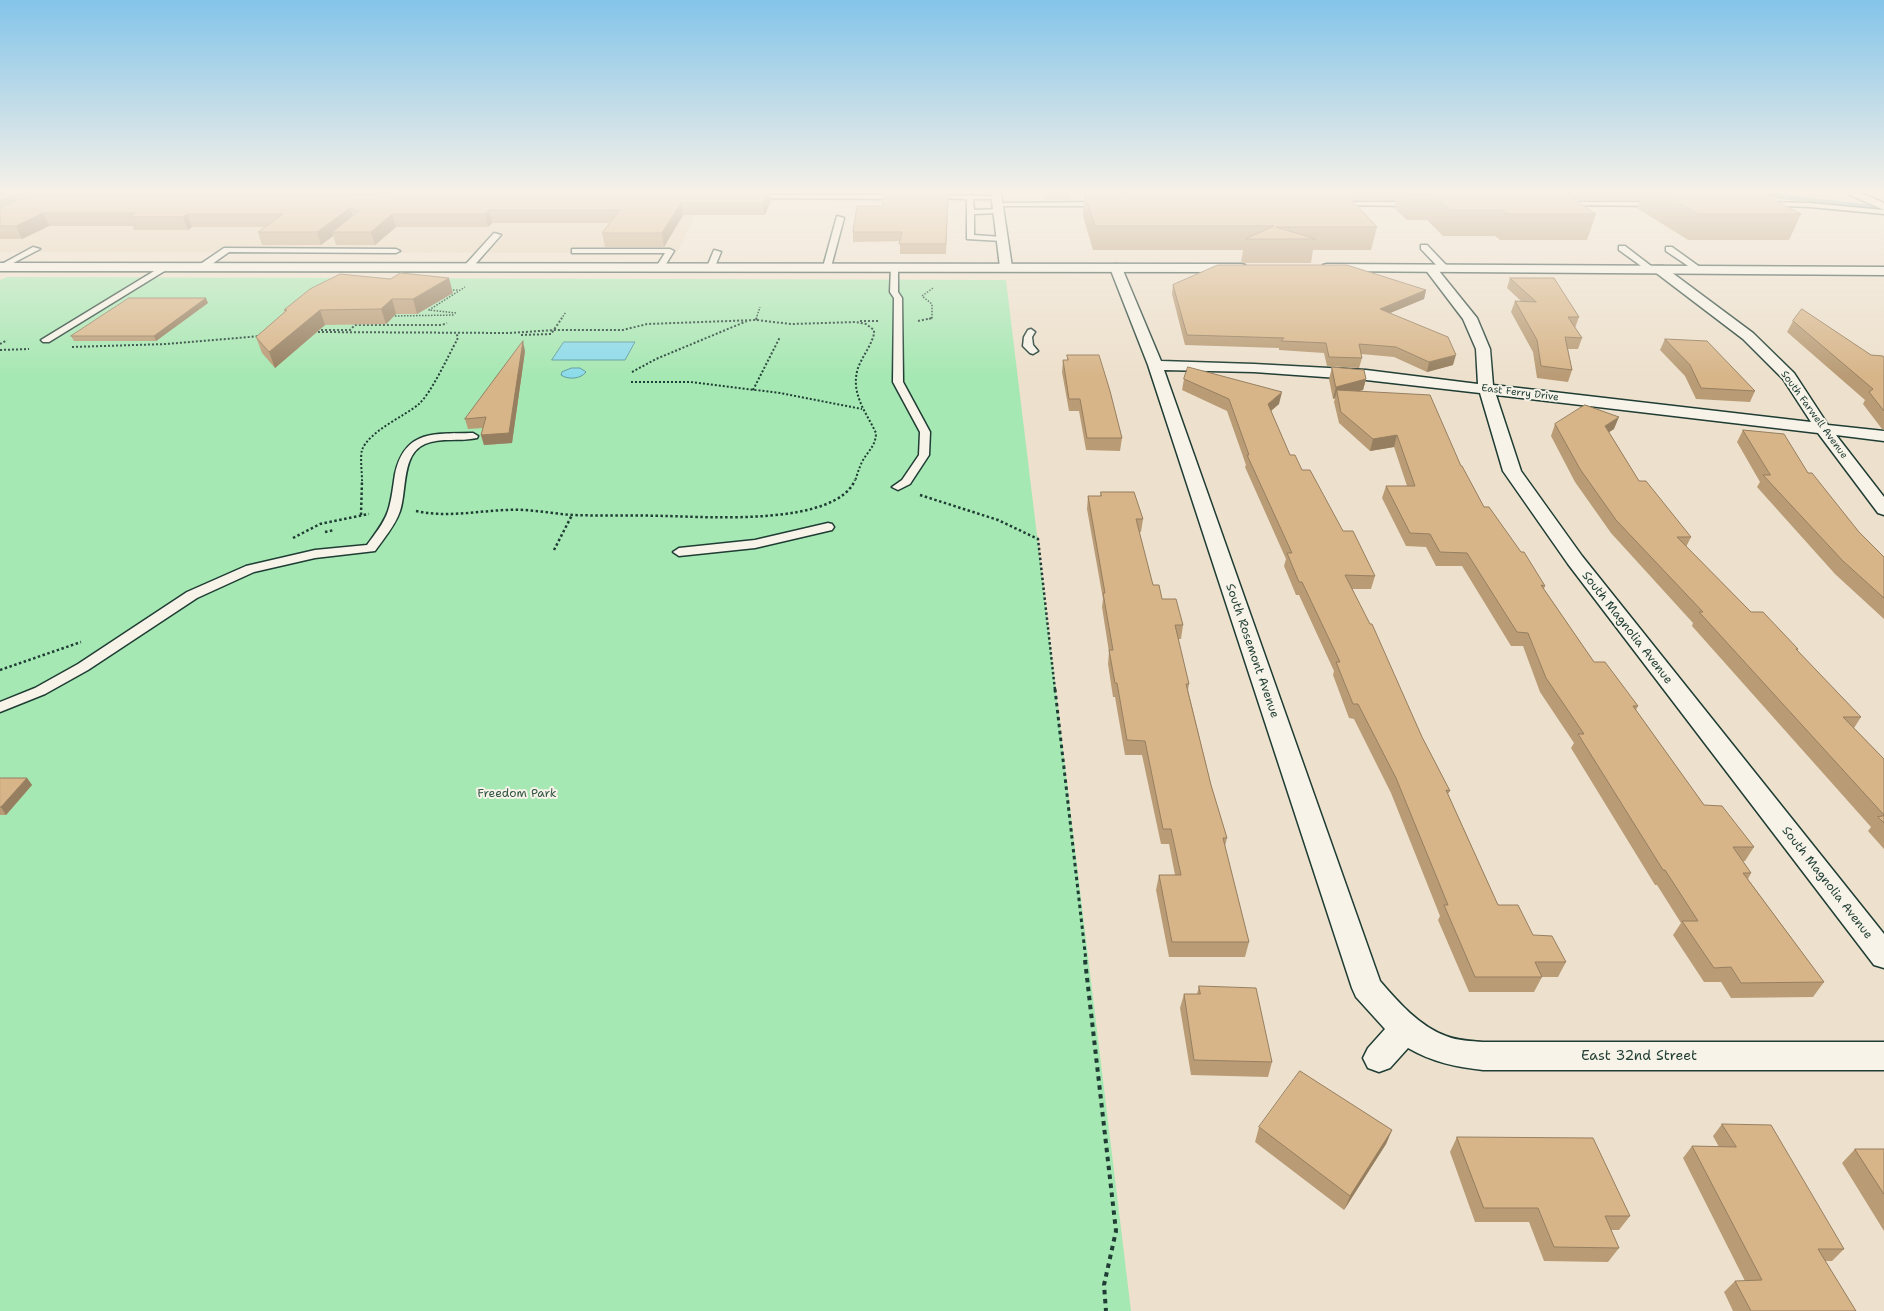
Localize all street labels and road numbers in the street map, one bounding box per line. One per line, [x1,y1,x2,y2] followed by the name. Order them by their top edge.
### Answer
[1778,369,1850,461] street label: South Farwell Avenue
[1481,382,1559,404] street label: East Ferry Drive
[1579,569,1675,687] street label: South Magnolia Avenue
[1222,582,1282,720] street label: South Rosemont Avenue
[1779,824,1875,942] street label: South Magnolia Avenue
[1581,1048,1697,1064] street label: East 32nd Street

